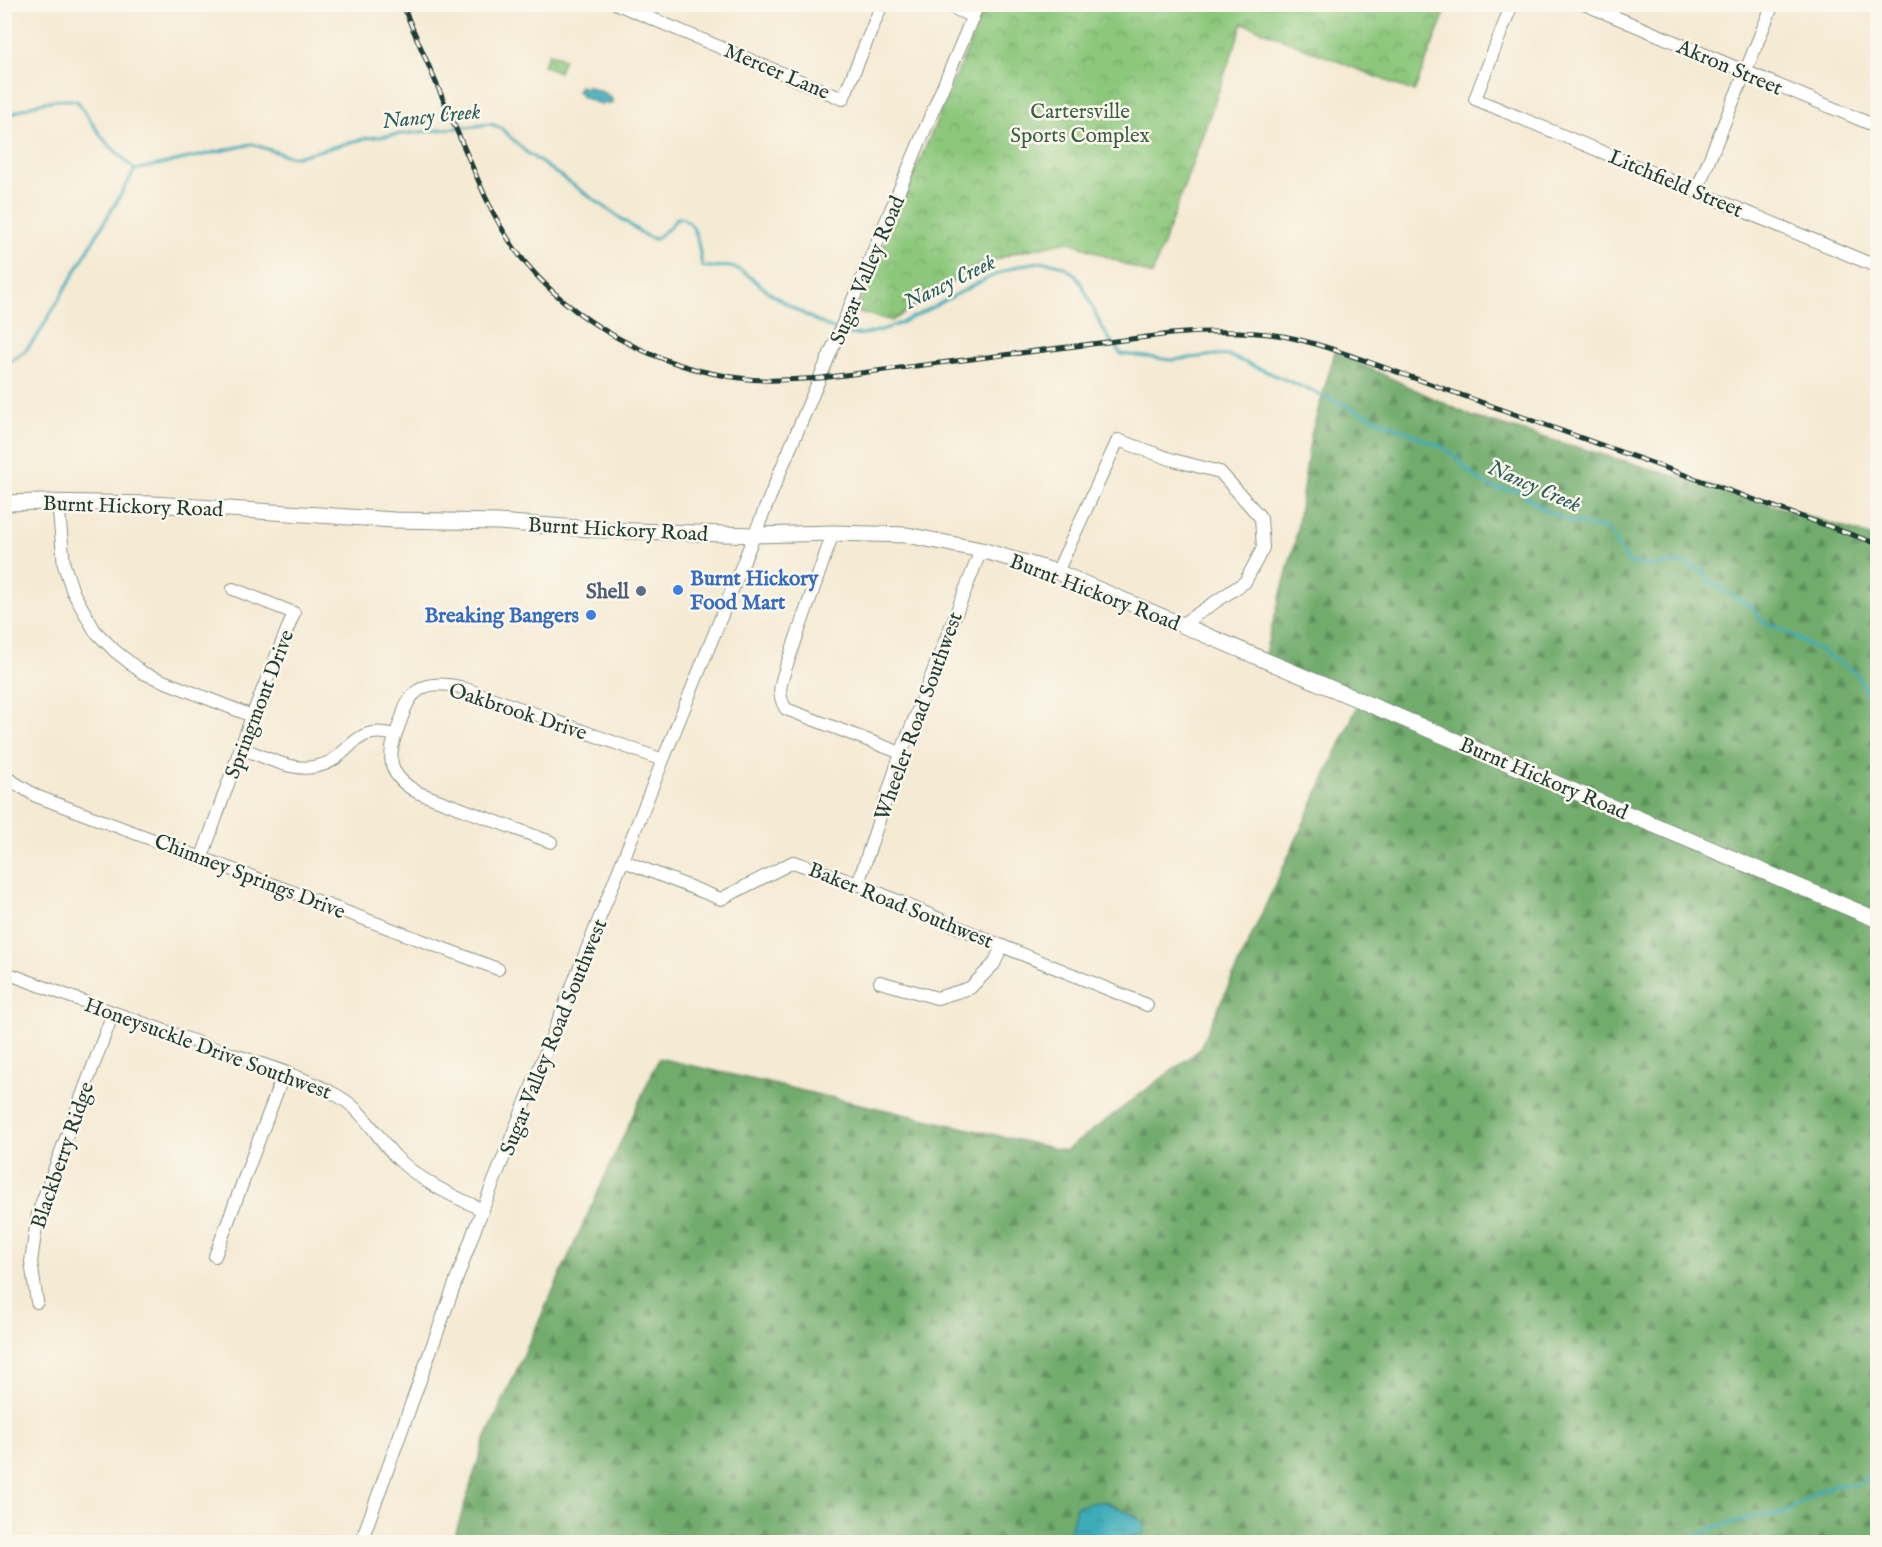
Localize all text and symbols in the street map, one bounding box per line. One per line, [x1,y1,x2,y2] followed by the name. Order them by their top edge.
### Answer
[1672,34,1786,103] street label: Akron Street
[719,38,834,107] street label: Mercer Lane
[381,98,482,136] water label: Nancy Creek
[1010,99,1150,150] park label: Cartersville Sports Complex
[1604,144,1747,225] street label: Litchfield Street
[825,191,912,349] street label: Sugar Valley Road
[899,248,1001,317] water label: Nancy Creek
[1483,454,1585,520] water label: Nancy Creek
[42,491,224,524] street label: Burnt Hickory Road
[527,512,710,549] street label: Burnt Hickory Road
[1005,548,1184,639] street label: Burnt Hickory Road
[690,566,819,617] place label: Burnt Hickory Food Mart
[586,579,630,606] place label: Shell
[671,583,685,597] marker: Burnt Hickory Food Mart
[634,584,648,598] marker: Shell
[424,603,579,630] place label: Breaking Bangers
[584,608,598,622] marker: Breaking Bangers
[869,609,970,824] street label: Wheeler Road Southwest
[220,626,301,783] street label: Springmont Drive
[445,677,590,748] street label: Oakbrook Drive
[1455,732,1632,827] street label: Burnt Hickory Road
[150,828,349,926] street label: Chimney Springs Drive
[804,857,997,956] street label: Baker Road Southwest
[495,915,614,1160] street label: Sugar Valley Road Southwest
[80,992,335,1107] street label: Honeysuckle Drive Southwest
[26,1078,101,1233] street label: Blackberry Ridge

